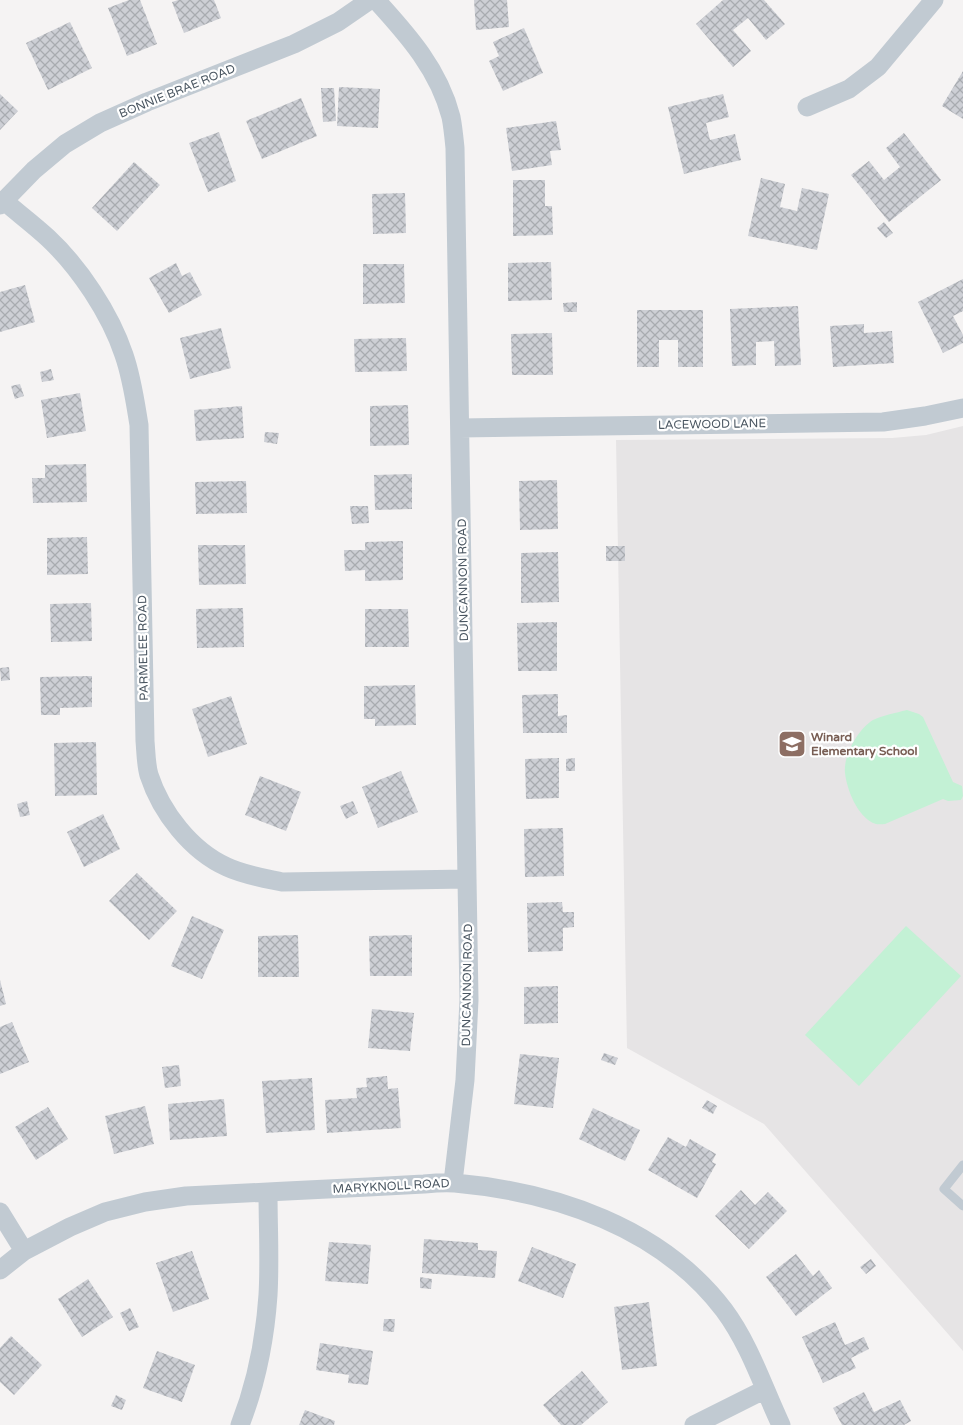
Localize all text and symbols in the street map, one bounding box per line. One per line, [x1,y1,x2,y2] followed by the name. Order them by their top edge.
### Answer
[117,61,237,121] street label: BONNIE BRAE ROAD
[658,416,767,432] street label: LACEWOOD LANE
[455,518,471,642] street label: DUNCANNON ROAD
[135,595,151,701] street label: PARMELEE ROAD
[777,729,807,759] school or university icon: Winard Elementary School
[811,730,918,759] place label: Winard Elementary School
[459,923,475,1047] street label: DUNCANNON ROAD
[332,1176,450,1196] street label: MARYKNOLL ROAD

